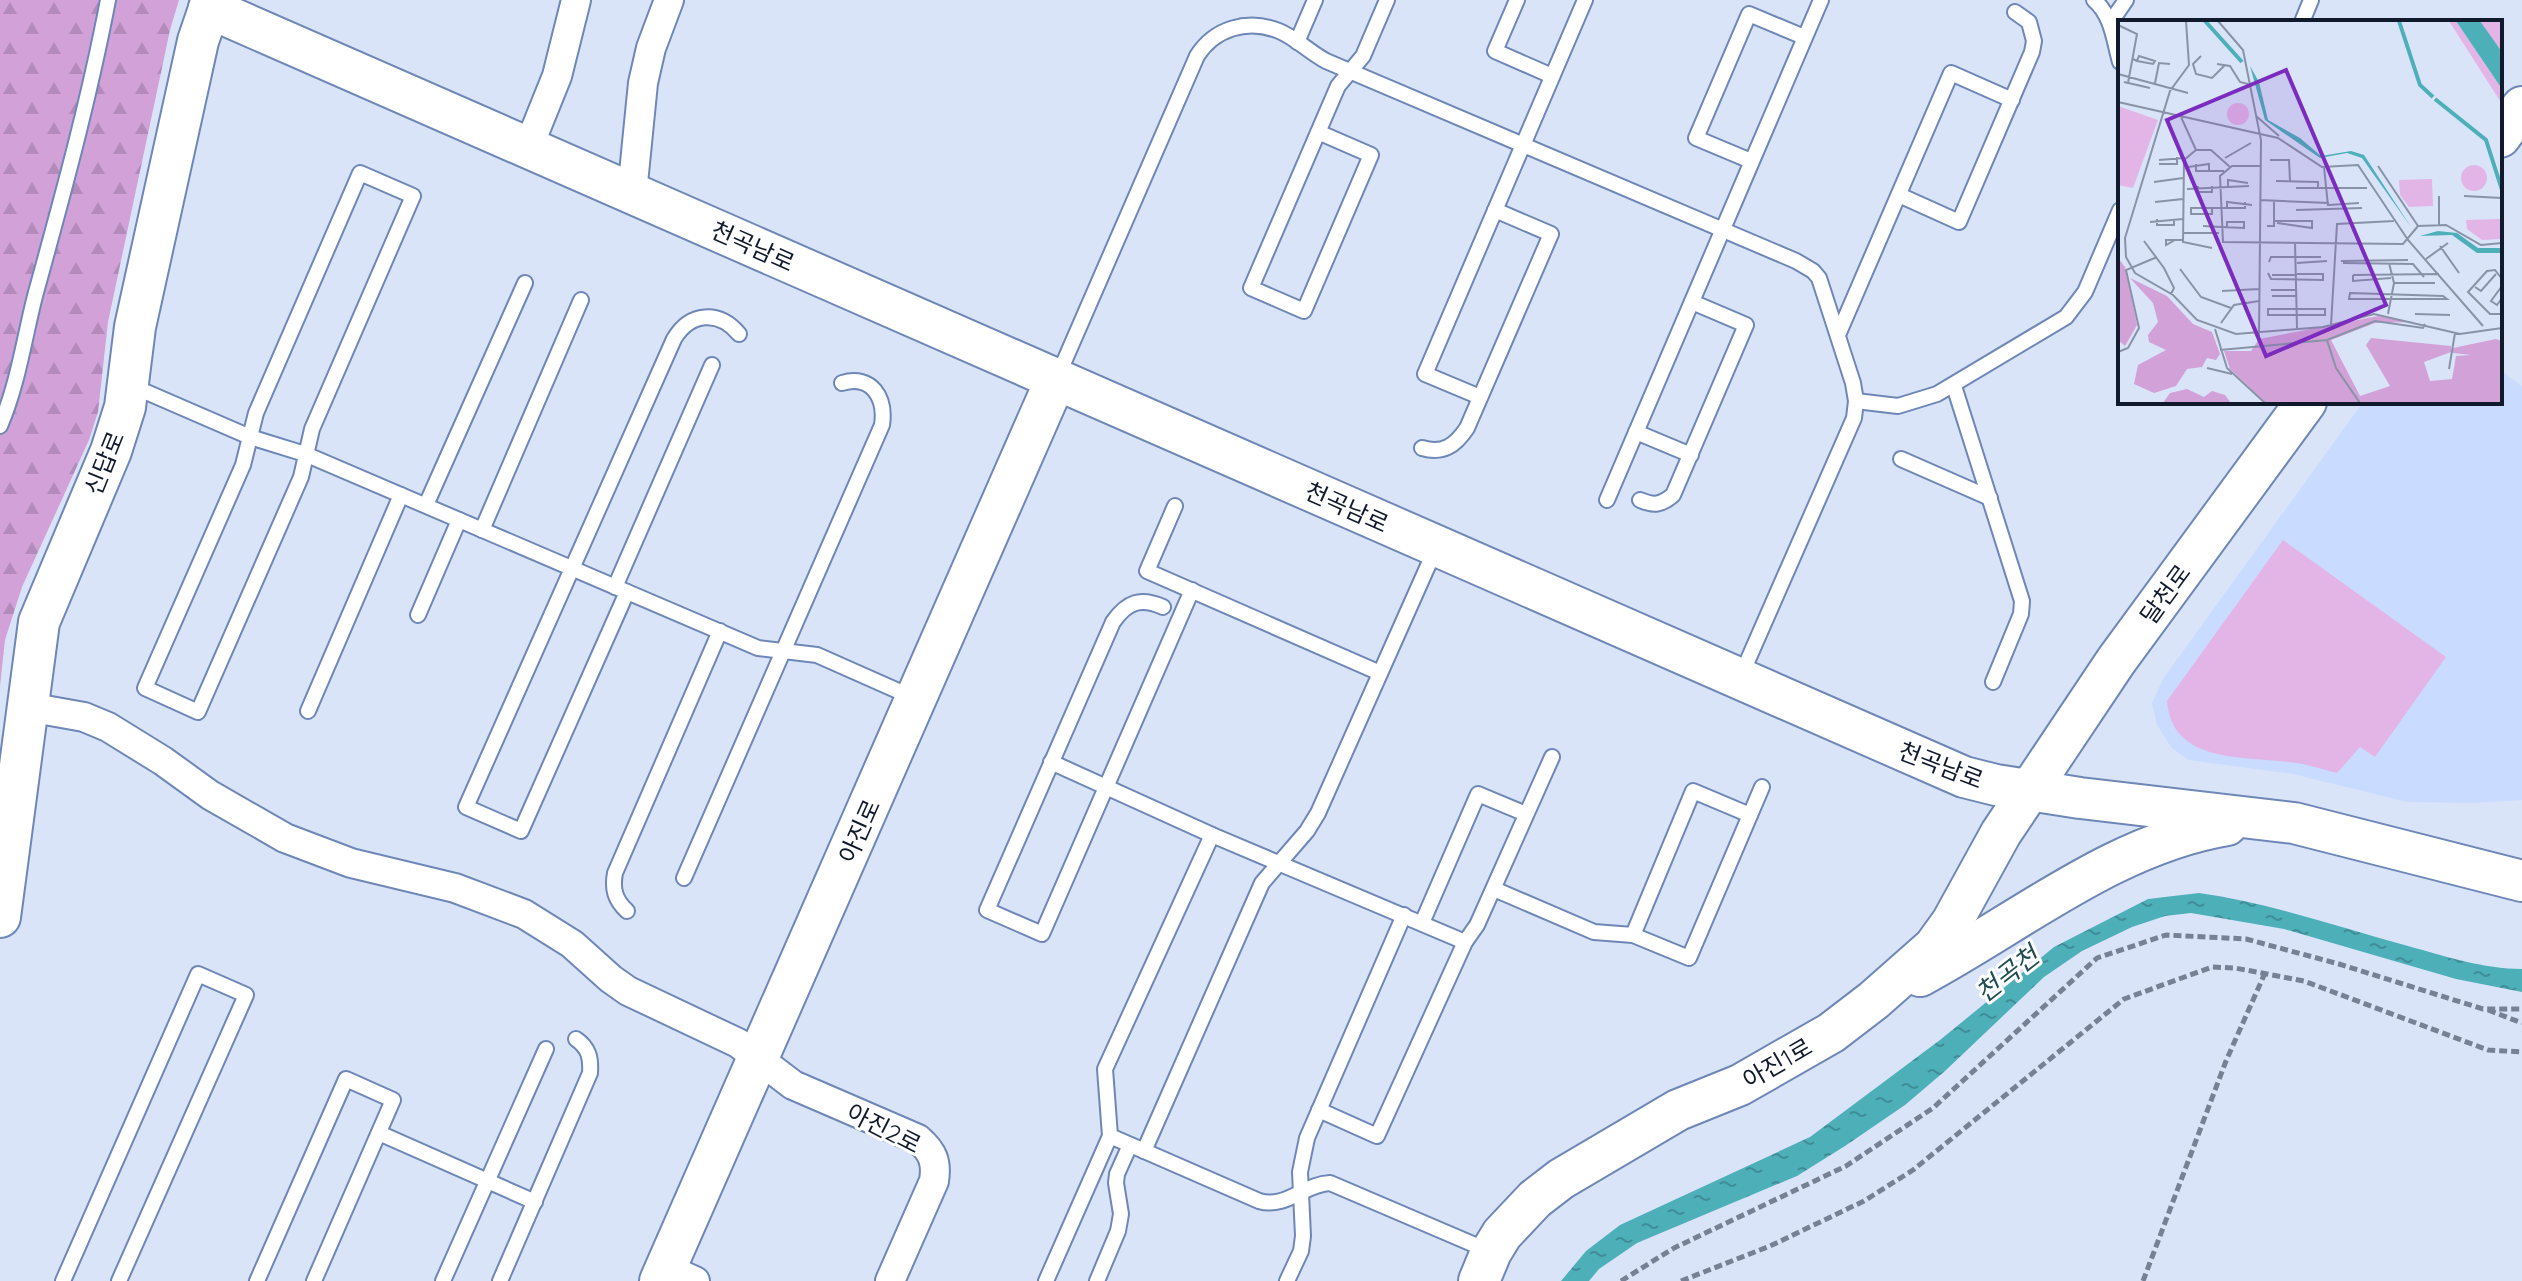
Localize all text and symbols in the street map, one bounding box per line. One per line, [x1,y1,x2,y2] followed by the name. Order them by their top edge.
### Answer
[2118,20,2502,404] inset map
[707,214,799,278] street label: 천곡남로
[78,427,130,499] street label: 신답로
[1301,475,1393,539] street label: 천곡남로
[2133,558,2197,630] street label: 달천로
[1894,735,1988,795] street label: 천곡남로
[832,795,886,867] street label: 아진로
[1969,937,2048,1009] water label: 천곡천
[1737,1031,1817,1095] street label: 아진1로
[842,1097,926,1159] street label: 아진2로

